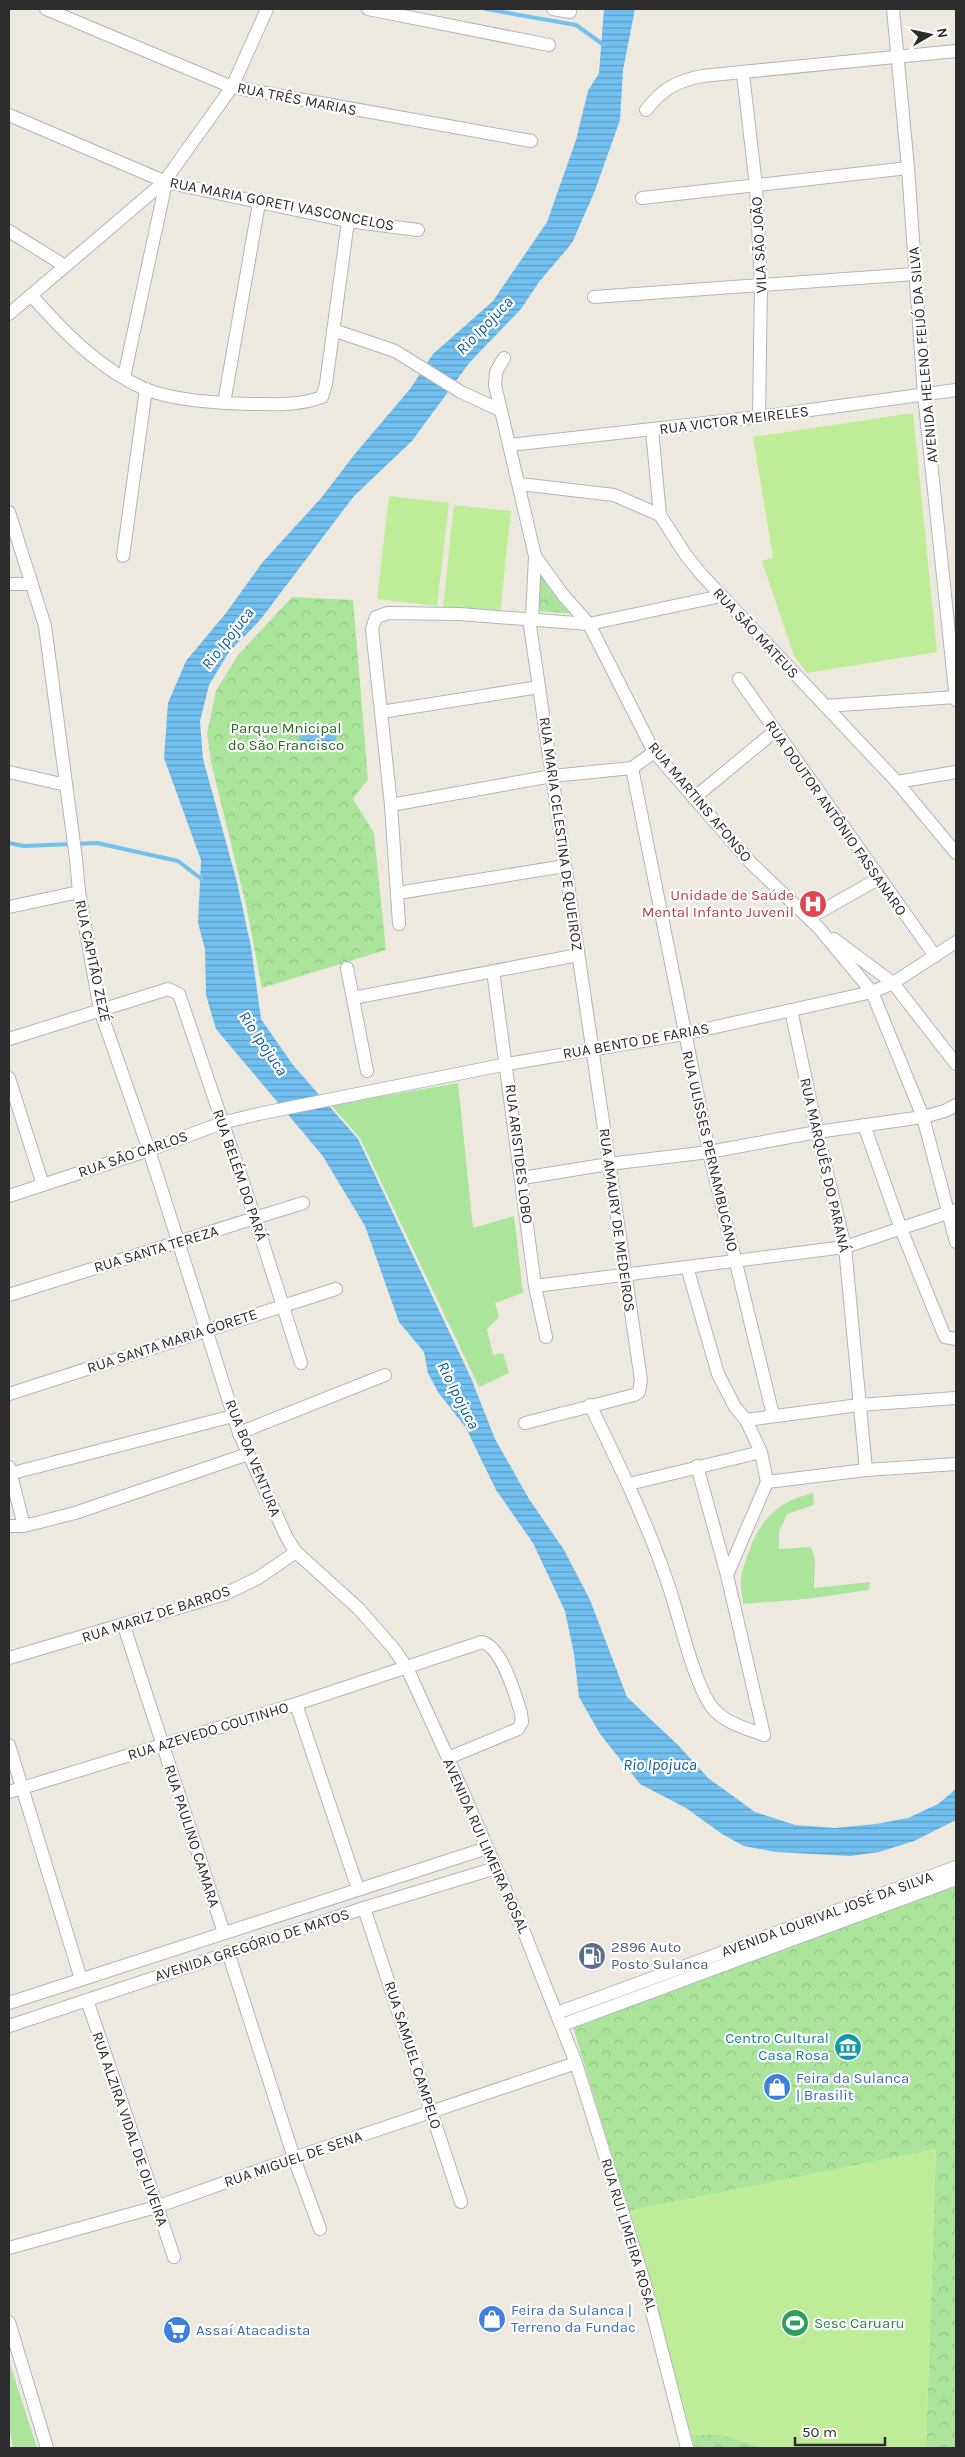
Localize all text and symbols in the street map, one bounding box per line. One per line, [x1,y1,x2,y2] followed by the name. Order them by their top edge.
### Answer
[905,10,955,60] north arrow
[933,27,952,39] text: N
[236,79,358,119] street label: RUA TRÊS MARIAS
[168,173,396,235] street label: RUA MARIA GORETI VASCONCELOS
[747,196,771,294] street label: VILA SÃO JOÃO
[905,246,941,464] street label: AVENIDA HELENO FEIJÓ DA SILVA
[452,292,517,358] water label: Rio Ipojuca
[658,402,810,438] street label: RUA VICTOR MEIRELES
[709,584,803,682] street label: RUA SÃO MATEUS
[197,603,258,673] water label: Rio Ipojuca
[536,716,586,952] street label: RUA MARIA CELESTINA DE QUEIROZ
[761,717,911,919] street label: RUA DOUTOR ANTÔNIO FASSANARO
[228,719,344,754] park label: Parque Mnicipal do São Francisco
[644,738,756,866] street label: RUA MARTINS AFONSO
[642,886,794,921] place label: Unidade de Saúde Mental Infanto Juvenil
[798,889,828,919] hospital icon: Unidade de Saúde Mental Infanto Juvenil
[71,898,115,1024] street label: RUA CAPITÃO ZEZÉ
[235,1007,292,1079] water label: Rio Ipojuca
[561,1019,711,1063] street label: RUA BENTO DE FARIAS
[678,1049,742,1253] street label: RUA ULISSES PERNAMBUCANO
[796,1076,854,1254] street label: RUA MARQUÊS DO PARANÁ
[501,1083,537,1225] street label: RUA ARISTIDES LOBO
[209,1107,271,1243] street label: RUA BELÉM DO PARÁ
[76,1127,190,1181] street label: RUA SÃO CARLOS
[595,1127,639,1313] street label: RUA AMAURY DE MEDEIROS
[92,1221,221,1276] street label: RUA SANTA TEREZA
[85,1305,259,1377] street label: RUA SANTA MARIA GORETE
[433,1358,484,1432] water label: Rio Ipojuca
[221,1397,285,1519] street label: RUA BOA VENTURA
[79,1581,233,1647] street label: RUA MARIZ DE BARROS
[125,1698,291,1764] street label: RUA AZEVEDO COUTINHO
[623,1755,697,1774] water label: Rio Ipojuca
[439,1756,533,1936] street label: AVENIDA RUI LIMEIRA ROSAL
[160,1762,224,1910] street label: RUA PAULINO CAMARA
[719,1867,936,1961] street label: AVENIDA LOURIVAL JOSÉ DA SILVA
[152,1905,352,1985] street label: AVENIDA GREGÓRIO DE MATOS
[611,1938,708,1973] place label: 2896 Auto Posto Sulanca
[577,1941,607,1971] fuel station icon: 2896 Auto Posto Sulanca
[381,1979,445,2131] street label: RUA SAMUEL CAMPELO
[88,2029,172,2229] street label: RUA ALZIRA VIDAL DE OLIVEIRA
[725,2029,829,2064] place label: Centro Cultural Casa Rosa
[833,2032,863,2062] museum icon: Centro Cultural Casa Rosa
[796,2069,909,2104] place label: Feira da Sulanca | Brasilit
[762,2072,792,2102] shop icon: Feira da Sulanca | Brasilit
[222,2127,365,2191] street label: RUA MIGUEL DE SENA
[597,2156,661,2314] street label: RUA RUI LIMEIRA ROSAL
[511,2301,636,2336] place label: Feira da Sulanca | Terreno da Fundac
[477,2304,507,2334] shop icon: Feira da Sulanca | Terreno da Fundac
[780,2308,810,2338] sports icon: Sesc Caruaru
[814,2314,905,2332] place label: Sesc Caruaru
[162,2315,192,2345] supermarket icon: Assaí Atacadista
[196,2321,310,2339] place label: Assaí Atacadista
[795,2414,885,2446] scale bar
[802,2423,837,2441] text: 50 m

